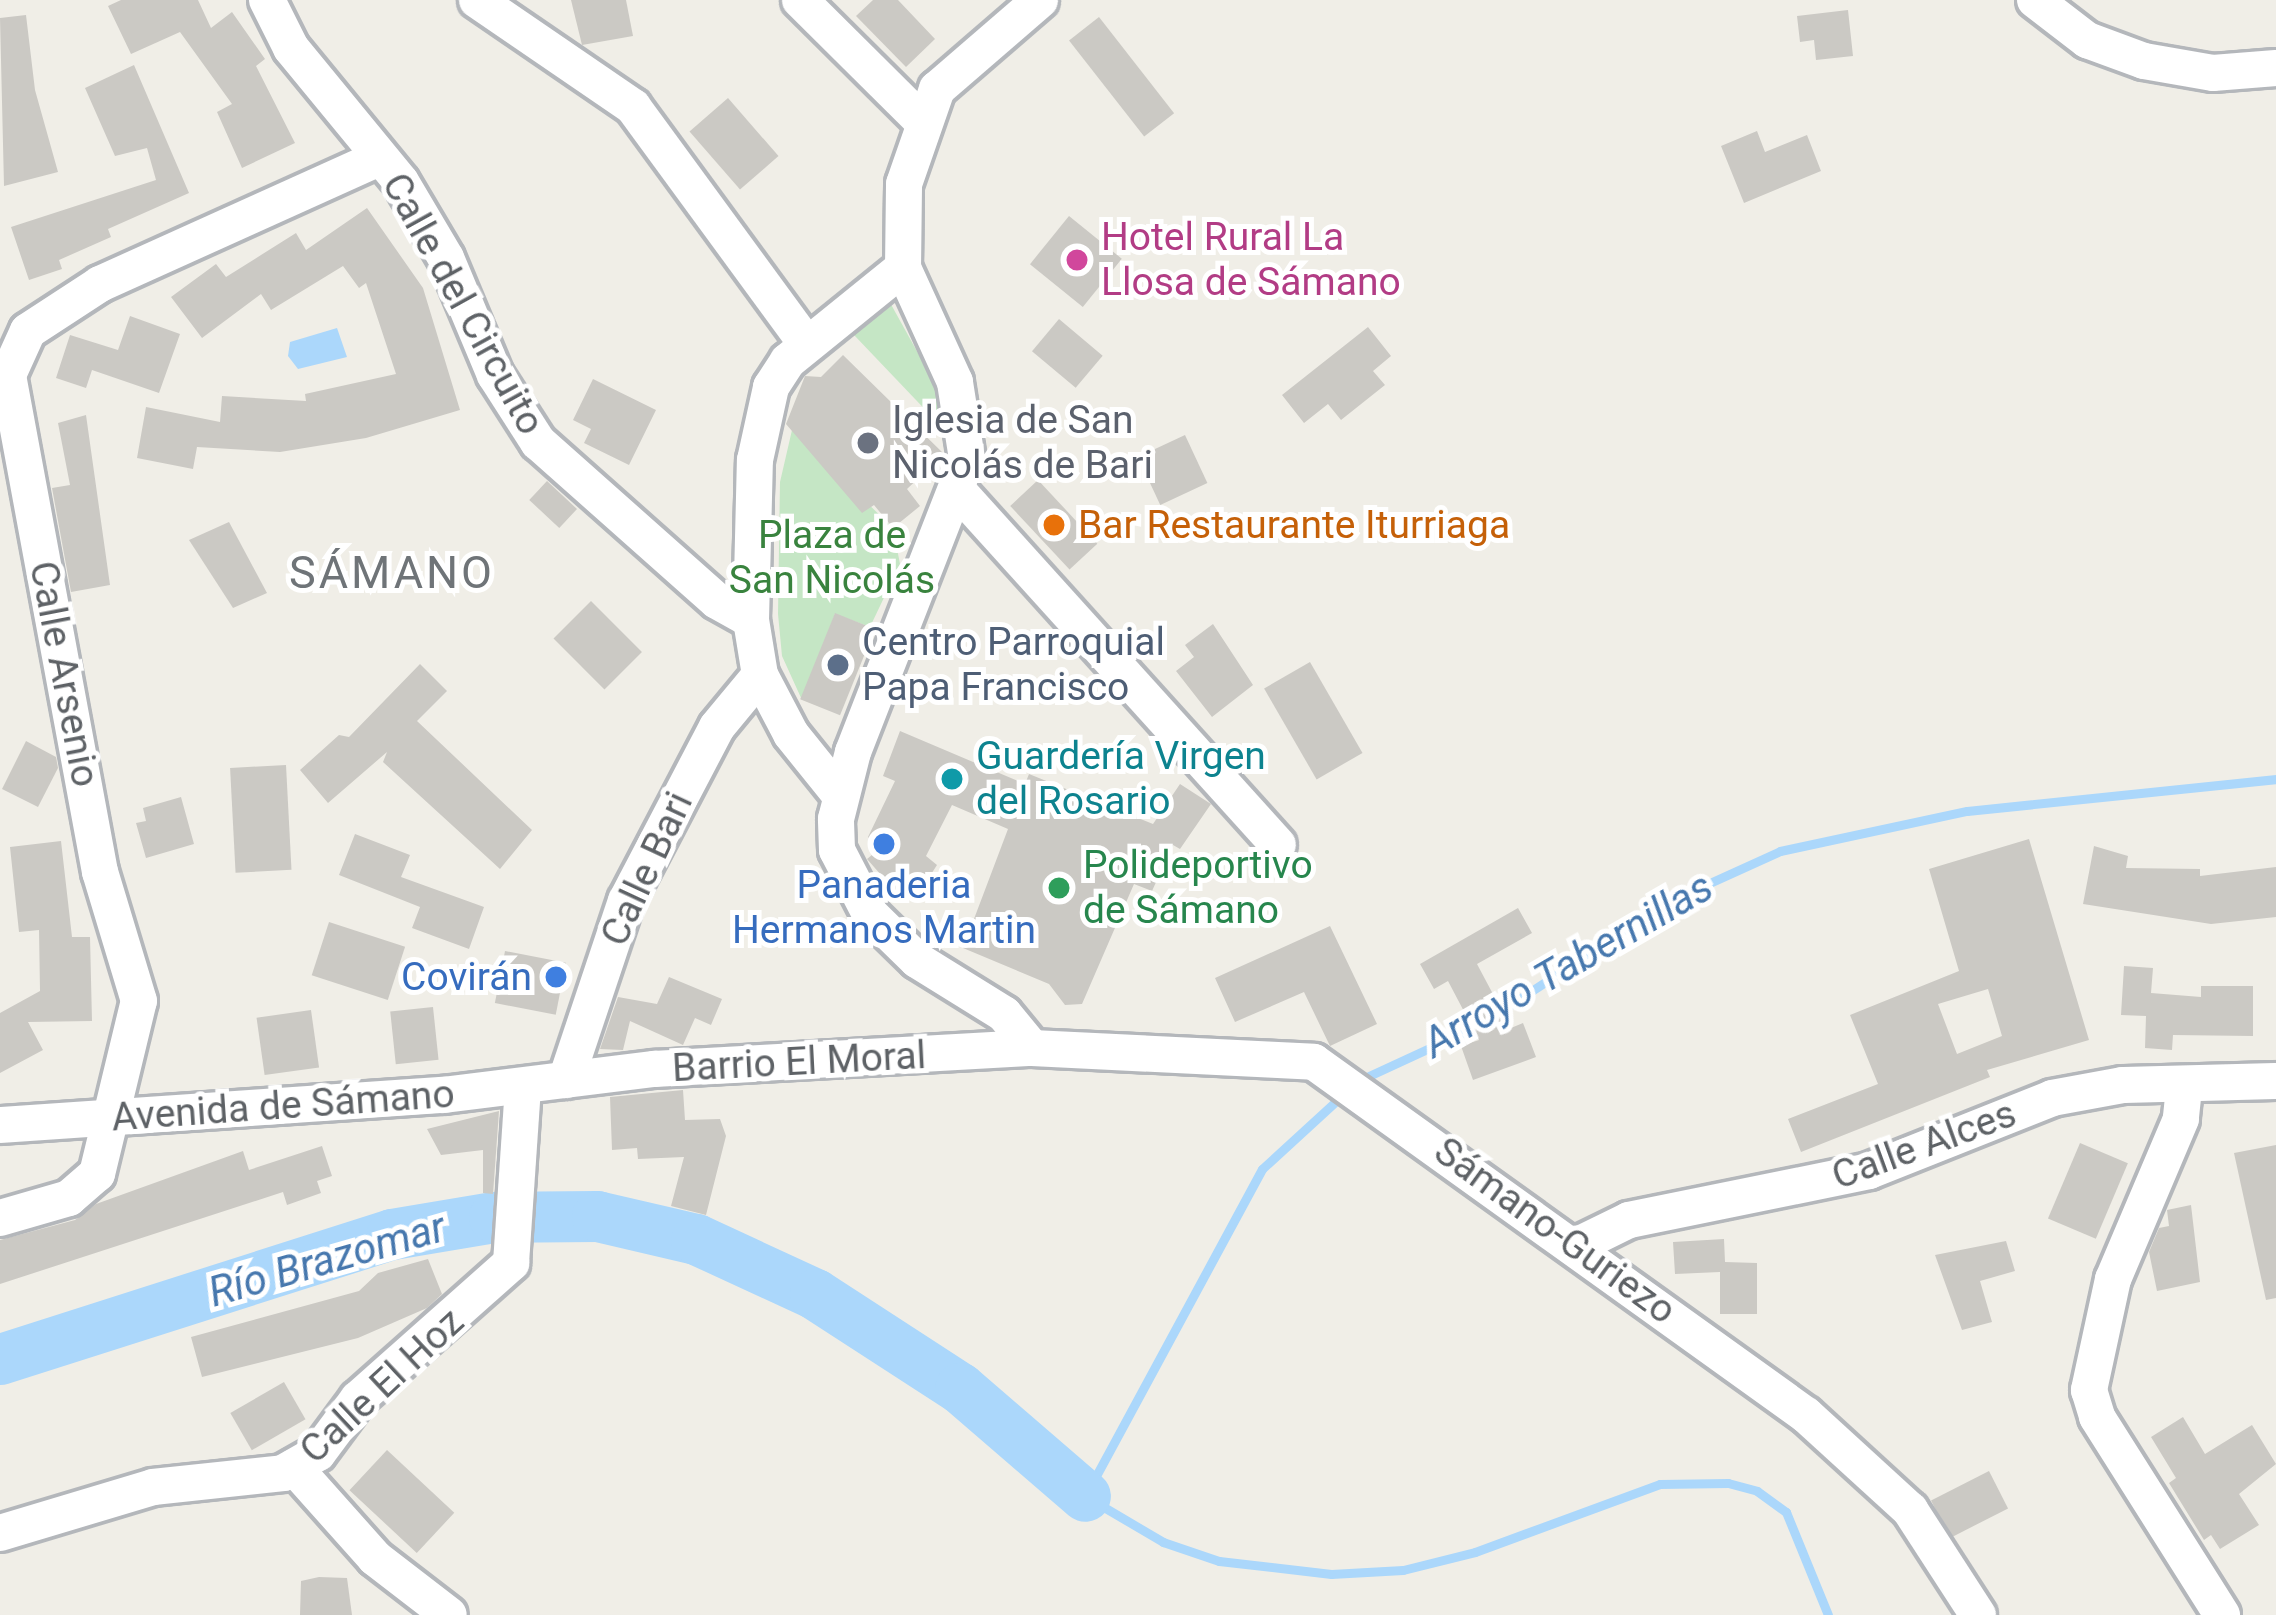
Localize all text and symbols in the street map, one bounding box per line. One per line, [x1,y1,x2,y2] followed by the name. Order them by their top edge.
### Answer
[372,165,554,443] street label: Calle del Circuito
[1101,215,1401,306] place label: Hotel Rural La Llosa de Sámano
[1064,247,1090,273] marker: Hotel Rural La Llosa de Sámano
[892,398,1153,489] place label: Iglesia de San Nicolás de Bari
[855,430,881,456] marker: Iglesia de San Nicolás de Bari
[1078,502,1510,548] place label: Bar Restaurante Iturriaga
[1041,512,1067,538] marker: Bar Restaurante Iturriaga
[729,513,935,604] park label: Plaza de San Nicolás
[289,546,495,600] district label: SÁMANO
[19,557,109,791] street label: Calle Arsenio
[862,620,1165,711] place label: Centro Parroquial Papa Francisco
[825,652,851,678] marker: Centro Parroquial Papa Francisco
[976,734,1266,825] place label: Guardería Virgen del Rosario
[939,766,965,792] marker: Guardería Virgen del Rosario
[591,785,703,953] street label: Calle Bari
[871,831,897,857] marker: Panaderia Hermanos Martin
[1083,843,1313,934] place label: Polideportivo de Sámano
[1414,861,1722,1069] water label: Arroyo Tabernillas
[732,863,1036,954] place label: Panaderia Hermanos Martin
[1046,875,1072,901] marker: Polideportivo de Sámano
[401,954,532,1000] place label: Covirán
[543,964,569,990] marker: Covirán
[671,1032,927,1092] street label: Barrio El Moral
[110,1071,456,1141] street label: Avenida de Sámano
[1826,1090,2022,1200] street label: Calle Alces
[1425,1128,1685,1334] street label: Sámano-Guriezo
[203,1202,451,1318] water label: Río Brazomar
[291,1299,473,1473] street label: Calle El Hoz

